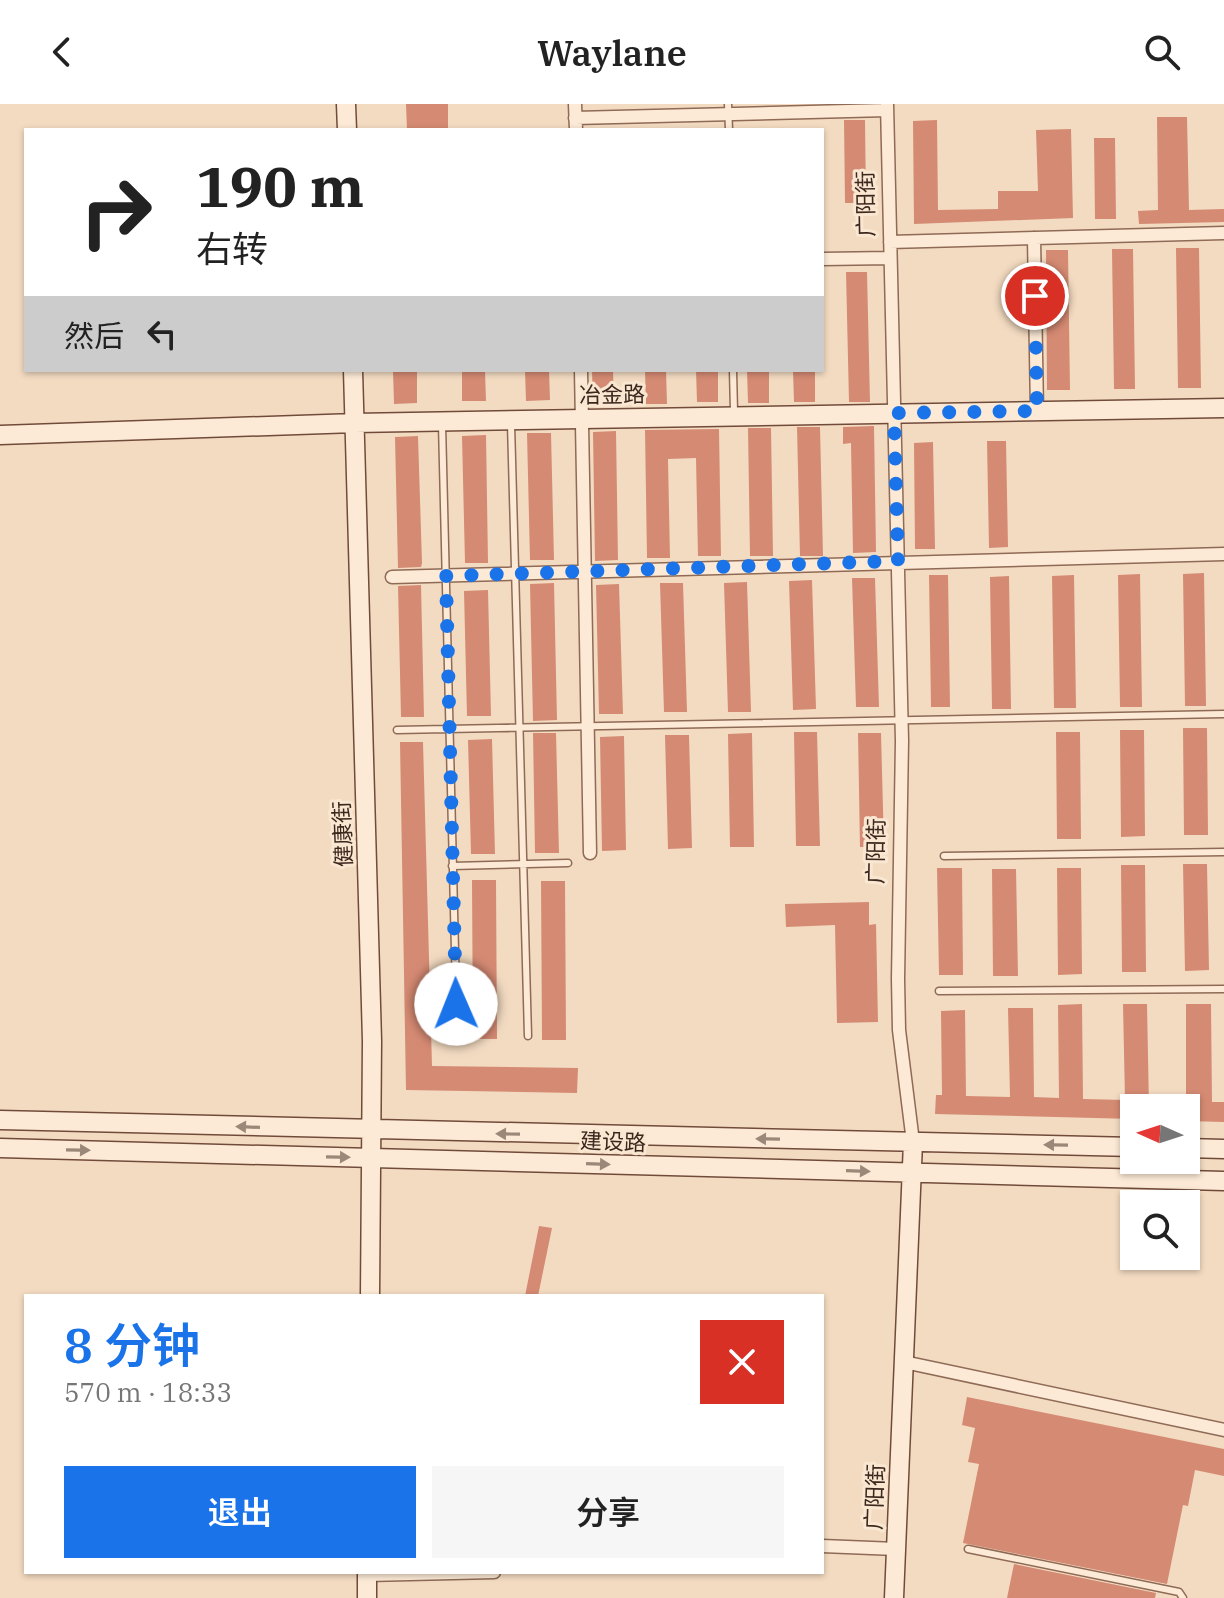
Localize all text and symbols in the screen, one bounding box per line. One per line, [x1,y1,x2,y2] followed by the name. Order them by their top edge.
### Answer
[537,29,687,76] text: Waylane
[40,30,84,74] icon: back
[1140,30,1184,74] icon: search
[196,150,364,222] text: 190 m
[64,160,168,264] icon: right
[850,171,880,237] street label: 广阳街
[196,225,268,272] text: 右转
[1001,262,1069,330] pin
[1013,274,1057,318] icon: arrive
[140,312,184,356] icon: left
[64,316,124,355] text: 然后
[579,379,645,409] street label: 冶金路
[326,801,358,867] street label: 健康街
[860,818,890,884] street label: 广阳街
[414,962,498,1046] position arrow
[1120,1094,1200,1174] north arrow
[1120,1094,1200,1270] map controls
[235,1120,260,1133] one-way arrow
[580,1125,646,1157] street label: 建设路
[495,1127,520,1140] one-way arrow
[755,1133,780,1145] one-way arrow
[1043,1139,1068,1152] one-way arrow
[66,1144,91,1157] one-way arrow
[326,1151,351,1164] one-way arrow
[586,1158,611,1171] one-way arrow
[846,1165,871,1178] one-way arrow
[1120,1190,1200,1270] button: search
[64,1314,200,1376] text: 8 分钟
[700,1320,784,1404] button: close
[64,1375,232,1409] text: 570 m · 18:33
[858,1464,890,1530] street label: 广阳街
[64,1466,416,1558] button: 退出
[432,1466,784,1558] button: 分享

